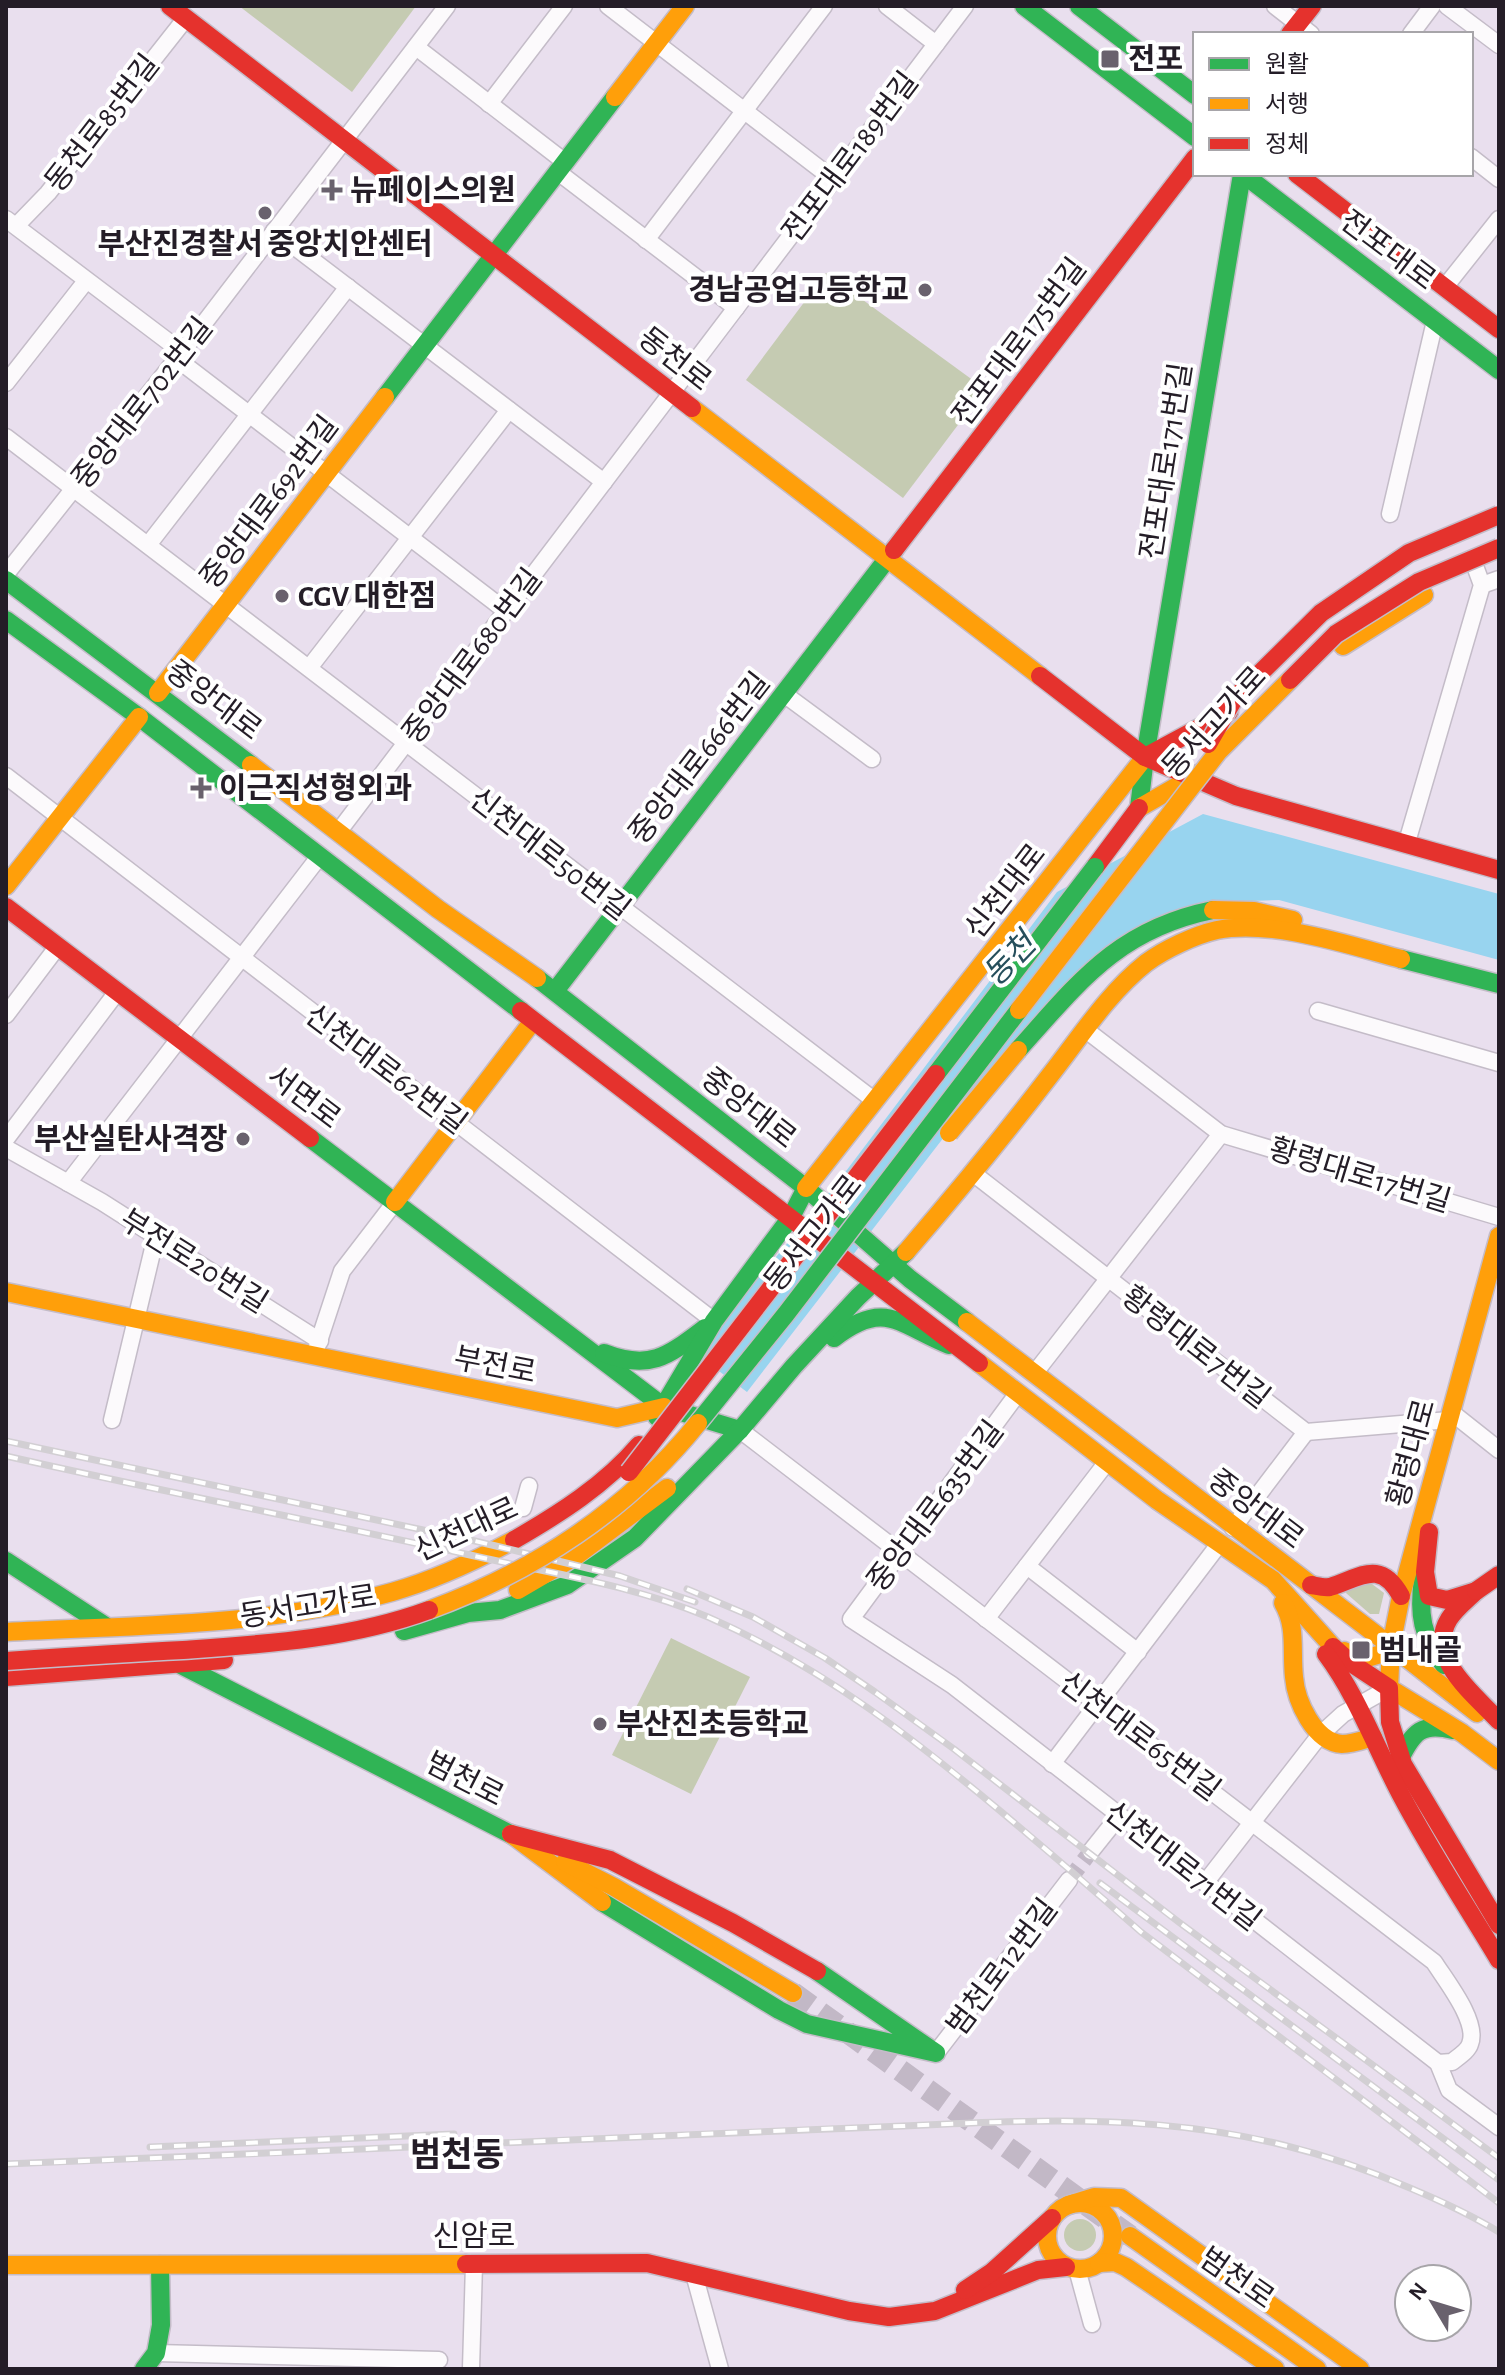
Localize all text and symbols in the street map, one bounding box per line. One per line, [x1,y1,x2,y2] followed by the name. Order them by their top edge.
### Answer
[1193,32,1473,176] legend
[1128,43,1183,75] place label: 전포
[1099,48,1121,70] marker: 전포
[39,49,165,198] street label: 동천로85번길
[1265,52,1309,77] text: 원활
[777,66,924,248] street label: 전포대로189번길
[1265,92,1309,117] text: 서행
[1265,132,1309,157] text: 정체
[350,174,516,206] place label: 뉴페이스의원
[321,179,343,201] marker: 뉴페이스의원
[256,204,274,222] marker: 부산진경찰서 중앙치안센터
[1334,205,1441,296] street label: 전포대로
[97,228,433,260] place label: 부산진경찰서 중앙치안센터
[947,253,1092,432] street label: 전포대로175번길
[688,274,909,306] place label: 경남공업고등학교
[916,281,934,299] marker: 경남공업고등학교
[66,312,219,495] street label: 중앙대로702번길
[633,322,717,397] street label: 동천로
[1136,361,1197,562] street label: 전포대로171번길
[195,410,344,594] street label: 중앙대로692번길
[397,563,548,749] street label: 중앙대로680번길
[298,580,436,612] place label: CGV 대한점
[273,587,291,605] marker: CGV 대한점
[160,655,267,746] street label: 중앙대로
[1156,660,1272,784] street label: 동서고가로
[623,667,776,850] street label: 중앙대로666번길
[219,772,412,804] place label: 이근직성형외과
[190,777,212,799] marker: 이근직성형외과
[464,782,636,926] street label: 신천대로50번길
[959,838,1052,944] street label: 신천대로
[977,924,1044,992] water label: 동천
[299,999,472,1140] street label: 신천대로62번길
[261,1059,347,1135] street label: 서면로
[696,1062,802,1155] street label: 중앙대로
[34,1123,227,1155] place label: 부산실탄사격장
[234,1130,252,1148] marker: 부산실탄사격장
[1265,1132,1455,1218] street label: 황령대로17번길
[758,1169,868,1297] street label: 동서고가로
[114,1204,273,1319] street label: 부전로20번길
[1116,1280,1276,1414] street label: 황령대로7번길
[451,1342,539,1389] street label: 부전로
[1381,1396,1441,1510] street label: 황령대로
[861,1415,1009,1597] street label: 중앙대로635번길
[1202,1464,1309,1555] street label: 중앙대로
[410,1492,523,1567] street label: 신천대로
[237,1579,379,1633] street label: 동서고가로
[1379,1634,1462,1666] place label: 범내골
[1350,1639,1372,1661] marker: 범내골
[1054,1666,1226,1807] street label: 신천대로65번길
[616,1708,809,1740] place label: 부산진초등학교
[591,1715,609,1733] marker: 부산진초등학교
[421,1747,509,1812] street label: 범천로
[1099,1796,1266,1937] street label: 신천대로71번길
[941,1893,1064,2041] street label: 범천로12번길
[410,2137,504,2173] district label: 범천동
[433,2221,515,2252] street label: 신암로
[1194,2242,1280,2315] street label: 범천로
[1393,2263,1473,2343] north arrow
[1405,2279,1431,2304] text: N

